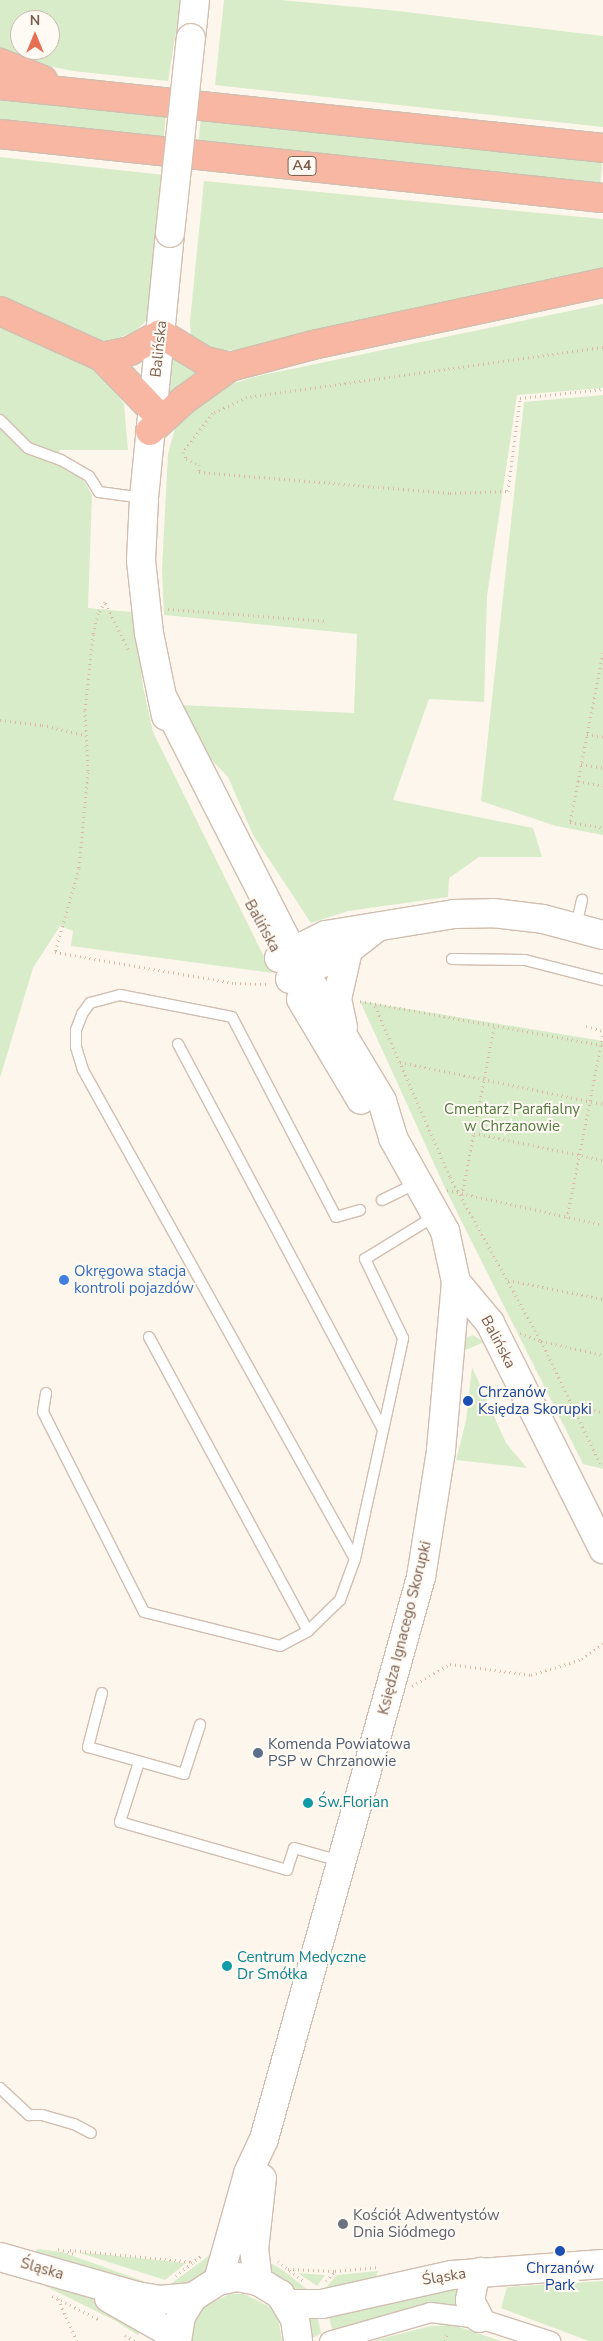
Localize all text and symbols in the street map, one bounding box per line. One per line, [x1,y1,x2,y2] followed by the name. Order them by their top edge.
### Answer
[10,10,60,60] north arrow
[30,11,40,30] text: N
[287,154,317,178] road number: A4
[147,320,171,378] street label: Balińska
[240,897,284,955] street label: Balińska
[444,1100,580,1135] park label: Cmentarz Parafialny w Chrzanowie
[74,1262,194,1297] place label: Okręgowa stacja kontroli pojazdów
[58,1274,70,1286] marker: Okręgowa stacja kontroli pojazdów
[477,1313,519,1371] street label: Balińska
[478,1383,592,1418] place label: Chrzanów Księdza Skorupki
[462,1395,474,1407] marker: Chrzanów Księdza Skorupki
[375,1539,435,1717] street label: Księdza Ignacego Skorupki
[268,1735,411,1770] place label: Komenda Powiatowa PSP w Chrzanowie
[252,1747,264,1759] marker: Komenda Powiatowa PSP w Chrzanowie
[318,1794,389,1812] place label: Św.Florian
[302,1797,314,1809] marker: Św.Florian
[237,1948,366,1983] place label: Centrum Medyczne Dr Smółka
[221,1960,233,1972] marker: Centrum Medyczne Dr Smółka
[353,2206,499,2241] place label: Kościół Adwentystów Dnia Siódmego
[337,2218,349,2230] marker: Kościół Adwentystów Dnia Siódmego
[554,2245,566,2257] marker: Chrzanów Park
[18,2254,66,2284] street label: Śląska
[526,2259,594,2294] place label: Chrzanów Park
[421,2265,467,2289] street label: Śląska

